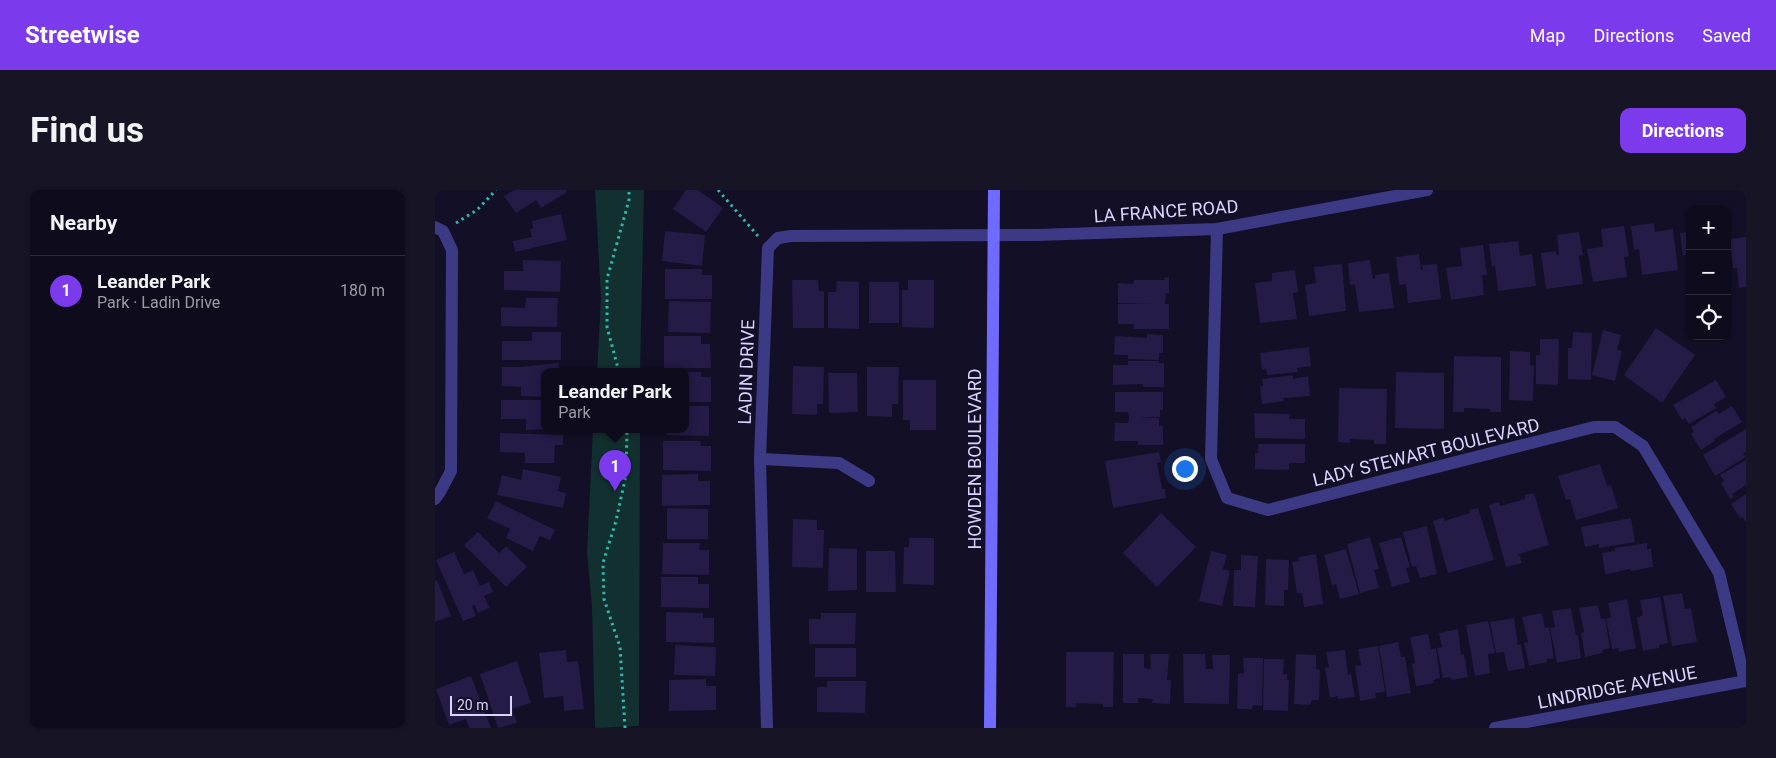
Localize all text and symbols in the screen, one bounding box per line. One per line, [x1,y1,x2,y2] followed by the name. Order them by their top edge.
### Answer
[25,21,140,49] text: Streetwise
[1530,25,1565,46] text: Map
[1593,25,1674,46] text: Directions
[1702,25,1751,46] text: Saved
[1620,108,1746,153] button: Directions
[30,110,144,151] text: Find us
[1093,195,1239,227] street label: LA FRANCE ROAD
[1686,205,1731,340] map controls
[1686,205,1731,250] button: +
[50,211,117,235] text: Nearby
[1686,250,1731,295] button: −
[97,270,210,293] text: Leander Park
[61,281,71,300] text: 1
[340,281,385,300] text: 180 m
[97,293,220,312] text: Park · Ladin Drive
[1686,295,1731,340] button: locate
[734,319,758,425] street label: LADIN DRIVE
[541,368,689,433] popup
[964,368,985,550] street label: HOWDEN BOULEVARD
[558,380,672,403] text: Leander Park
[558,403,591,422] text: Park
[1310,414,1542,490] street label: LADY STEWART BOULEVARD
[599,450,631,491] pin: 1
[1172,456,1198,482] your location
[1536,661,1698,713] street label: LINDRIDGE AVENUE
[450,693,513,716] scale bar
[457,697,489,713] text: 20 m

